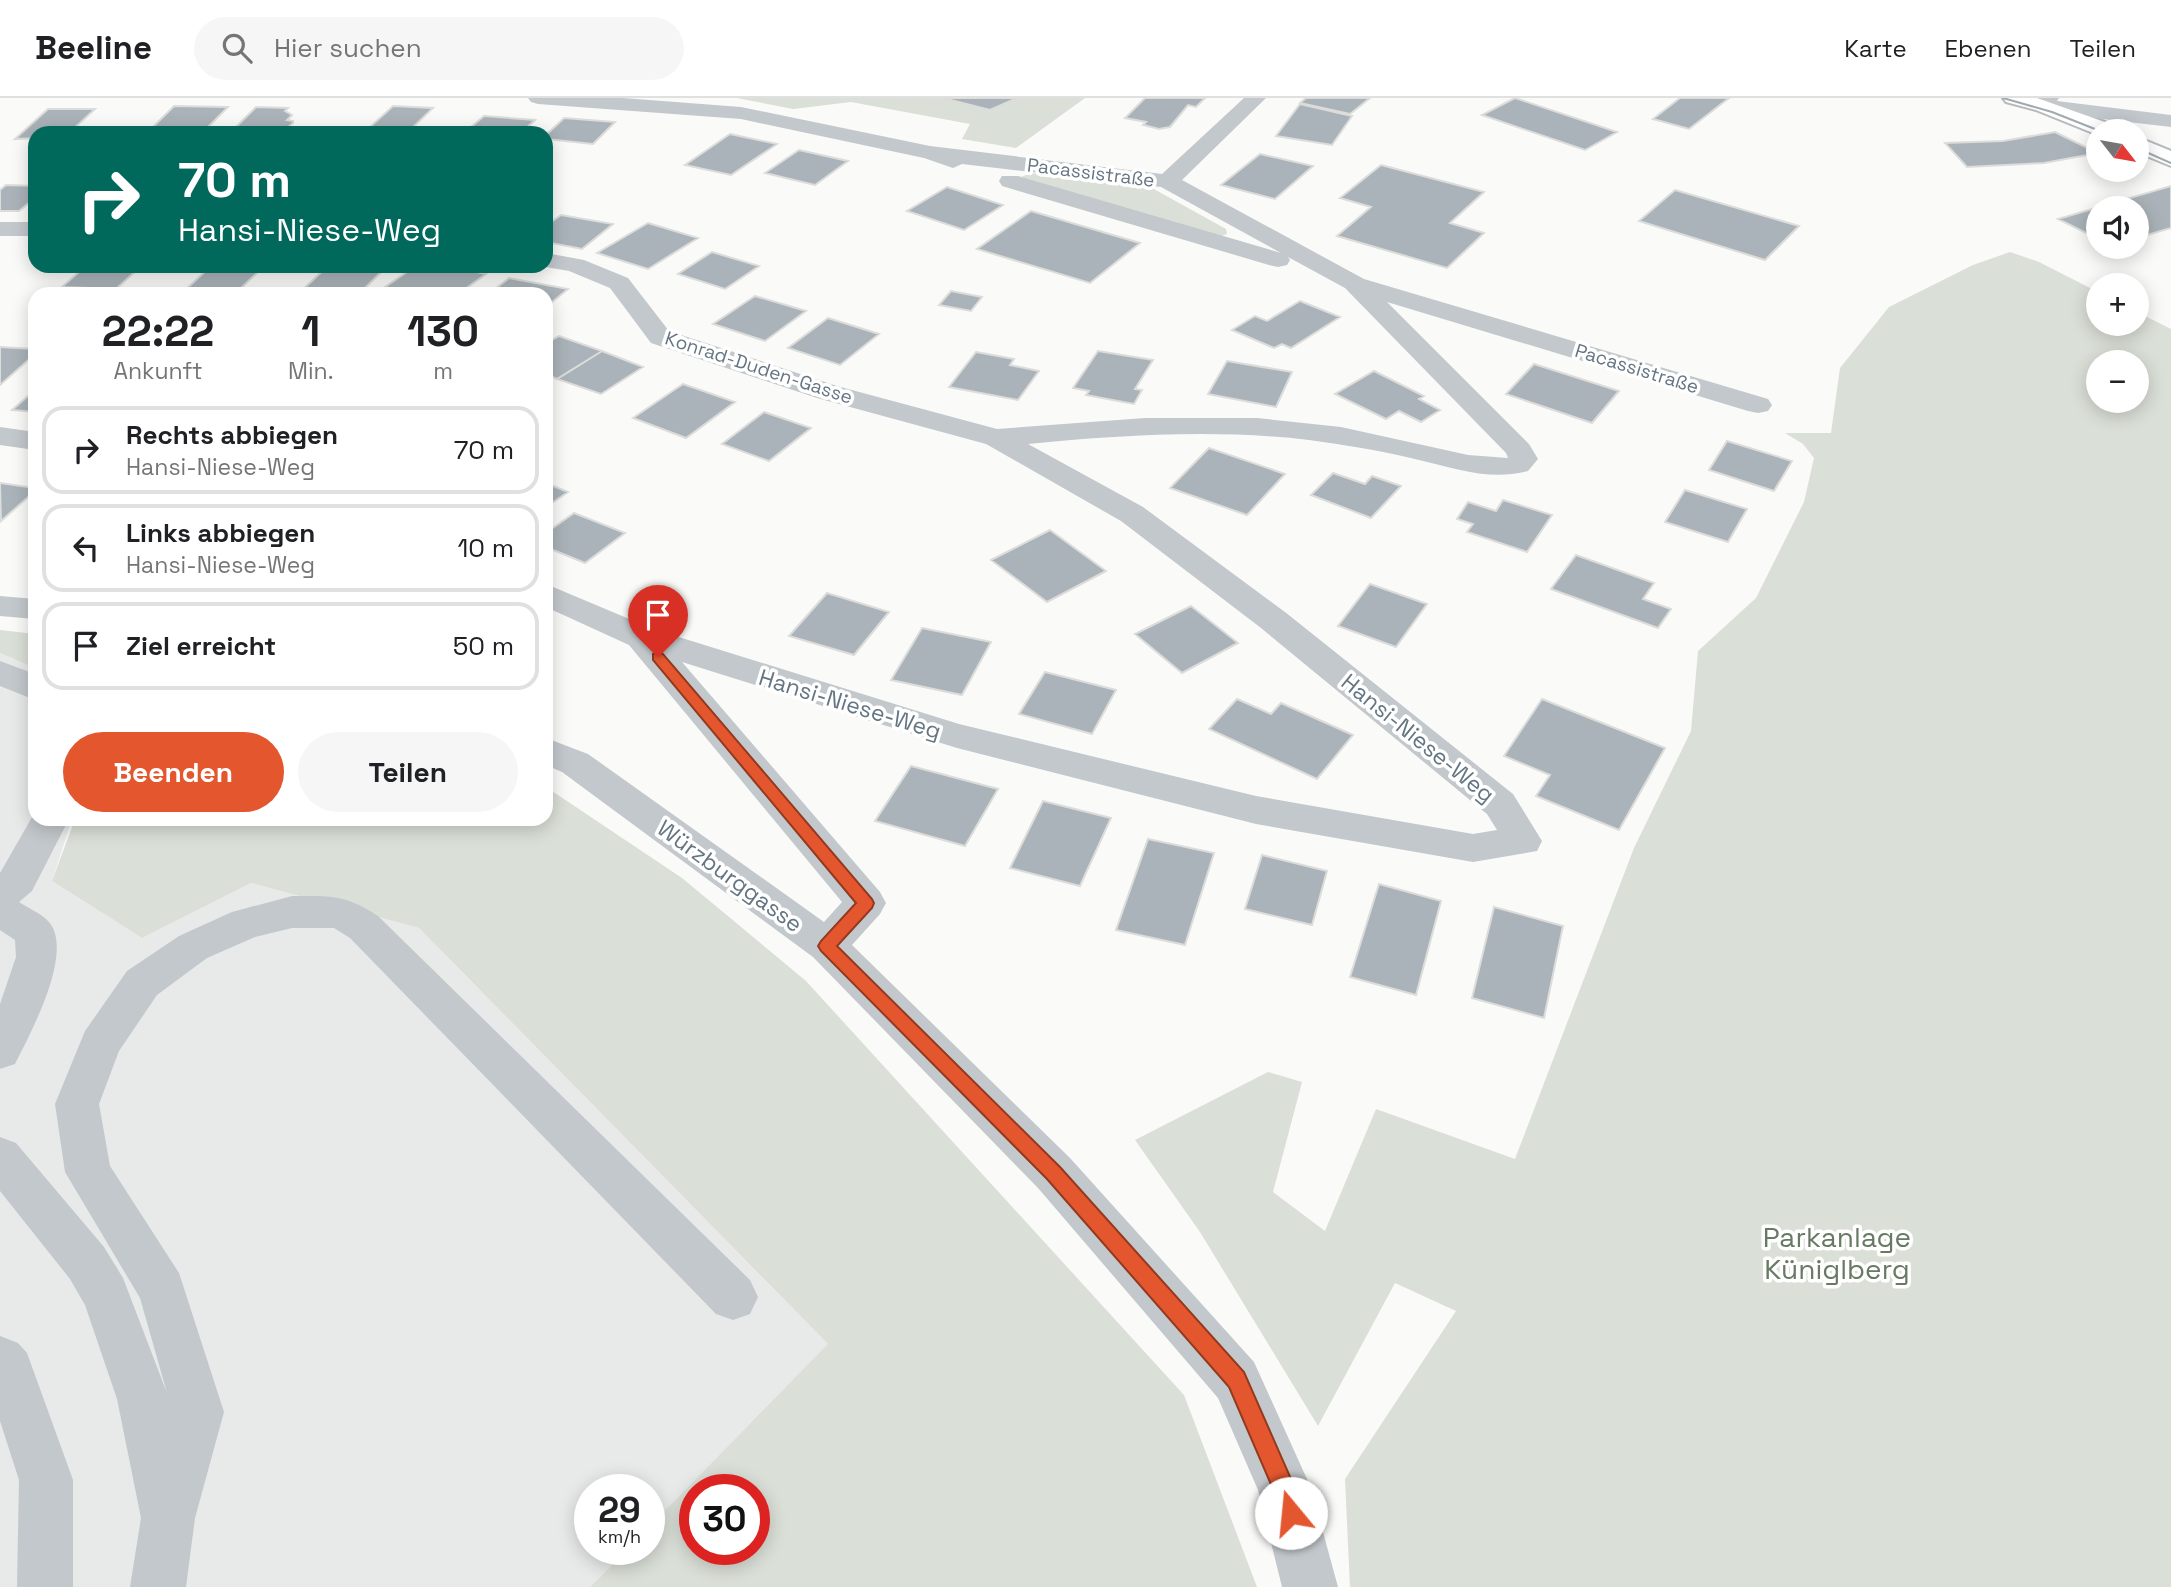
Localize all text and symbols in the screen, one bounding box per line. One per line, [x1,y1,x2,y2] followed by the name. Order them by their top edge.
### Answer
[194,17,684,80] search box
[35,27,152,69] text: Beeline
[218,29,256,67] icon: search
[274,31,422,65] text: Hier suchen
[1844,33,1907,64] text: Karte
[1945,33,2031,64] text: Ebenen
[2069,33,2136,64] text: Teilen
[2086,119,2149,182] north arrow
[2086,119,2149,413] map controls
[178,149,291,211] text: 70 m
[1026,152,1156,193] street label: Pacassistraße
[63,154,154,245] icon: right
[2086,196,2149,259] button: sound
[178,210,441,250] text: Hansi-Niese-Weg
[2086,273,2149,336] button: +
[102,305,214,358] text: 22:22
[301,305,320,358] text: 1
[407,305,479,358] text: 130
[662,325,856,410] street label: Konrad-Duden-Gasse
[1572,338,1702,399] street label: Pacassistraße
[2086,350,2149,413] button: −
[113,356,203,386] text: Ankunft
[288,356,333,386] text: Min.
[433,356,453,386] text: m
[126,418,338,452] text: Rechts abbiegen
[67,431,105,469] icon: right
[454,433,514,467] text: 70 m
[126,452,315,482] text: Hansi-Niese-Weg
[126,516,315,550] text: Links abbiegen
[67,529,105,567] icon: left
[457,531,514,565] text: 10 m
[126,550,315,580] text: Hansi-Niese-Weg
[628,585,688,657] pin
[639,596,677,634] icon: arrive
[67,627,105,665] icon: arrive
[126,629,276,663] text: Ziel erreicht
[453,629,514,663] text: 50 m
[755,662,945,746] street label: Hansi-Niese-Weg
[1335,667,1501,809] street label: Hansi-Niese-Weg
[63,732,284,812] button: Beenden
[298,732,518,812] button: Teilen
[651,813,809,939] street label: Würzburggasse
[1763,1219,1911,1287] park label: Parkanlage Küniglberg
[679,1474,770,1565] speed limit sign: 30
[1254,1476,1328,1550] position arrow
[598,1488,641,1532] text: 29
[598,1525,641,1548] text: km/h

